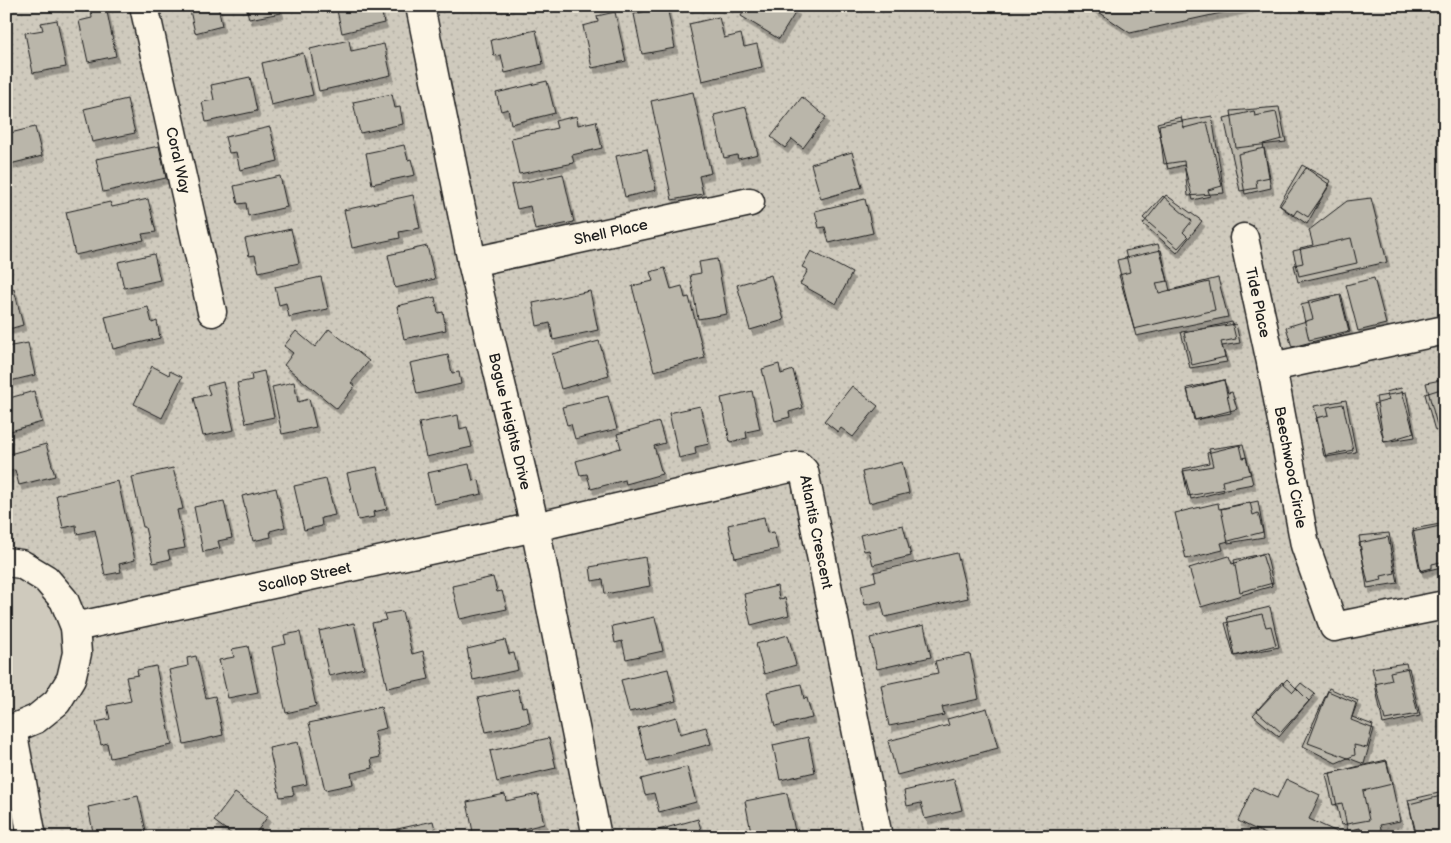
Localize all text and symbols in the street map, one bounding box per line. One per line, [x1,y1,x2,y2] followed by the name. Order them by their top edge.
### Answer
[161,125,194,196] street label: Coral Way
[572,215,650,250] street label: Shell Place
[1241,266,1274,340] street label: Tide Place
[484,351,535,492] street label: Bogue Heights Drive
[1270,405,1311,530] street label: Beechwood Circle
[795,473,837,591] street label: Atlantis Crescent
[257,558,353,597] street label: Scallop Street

